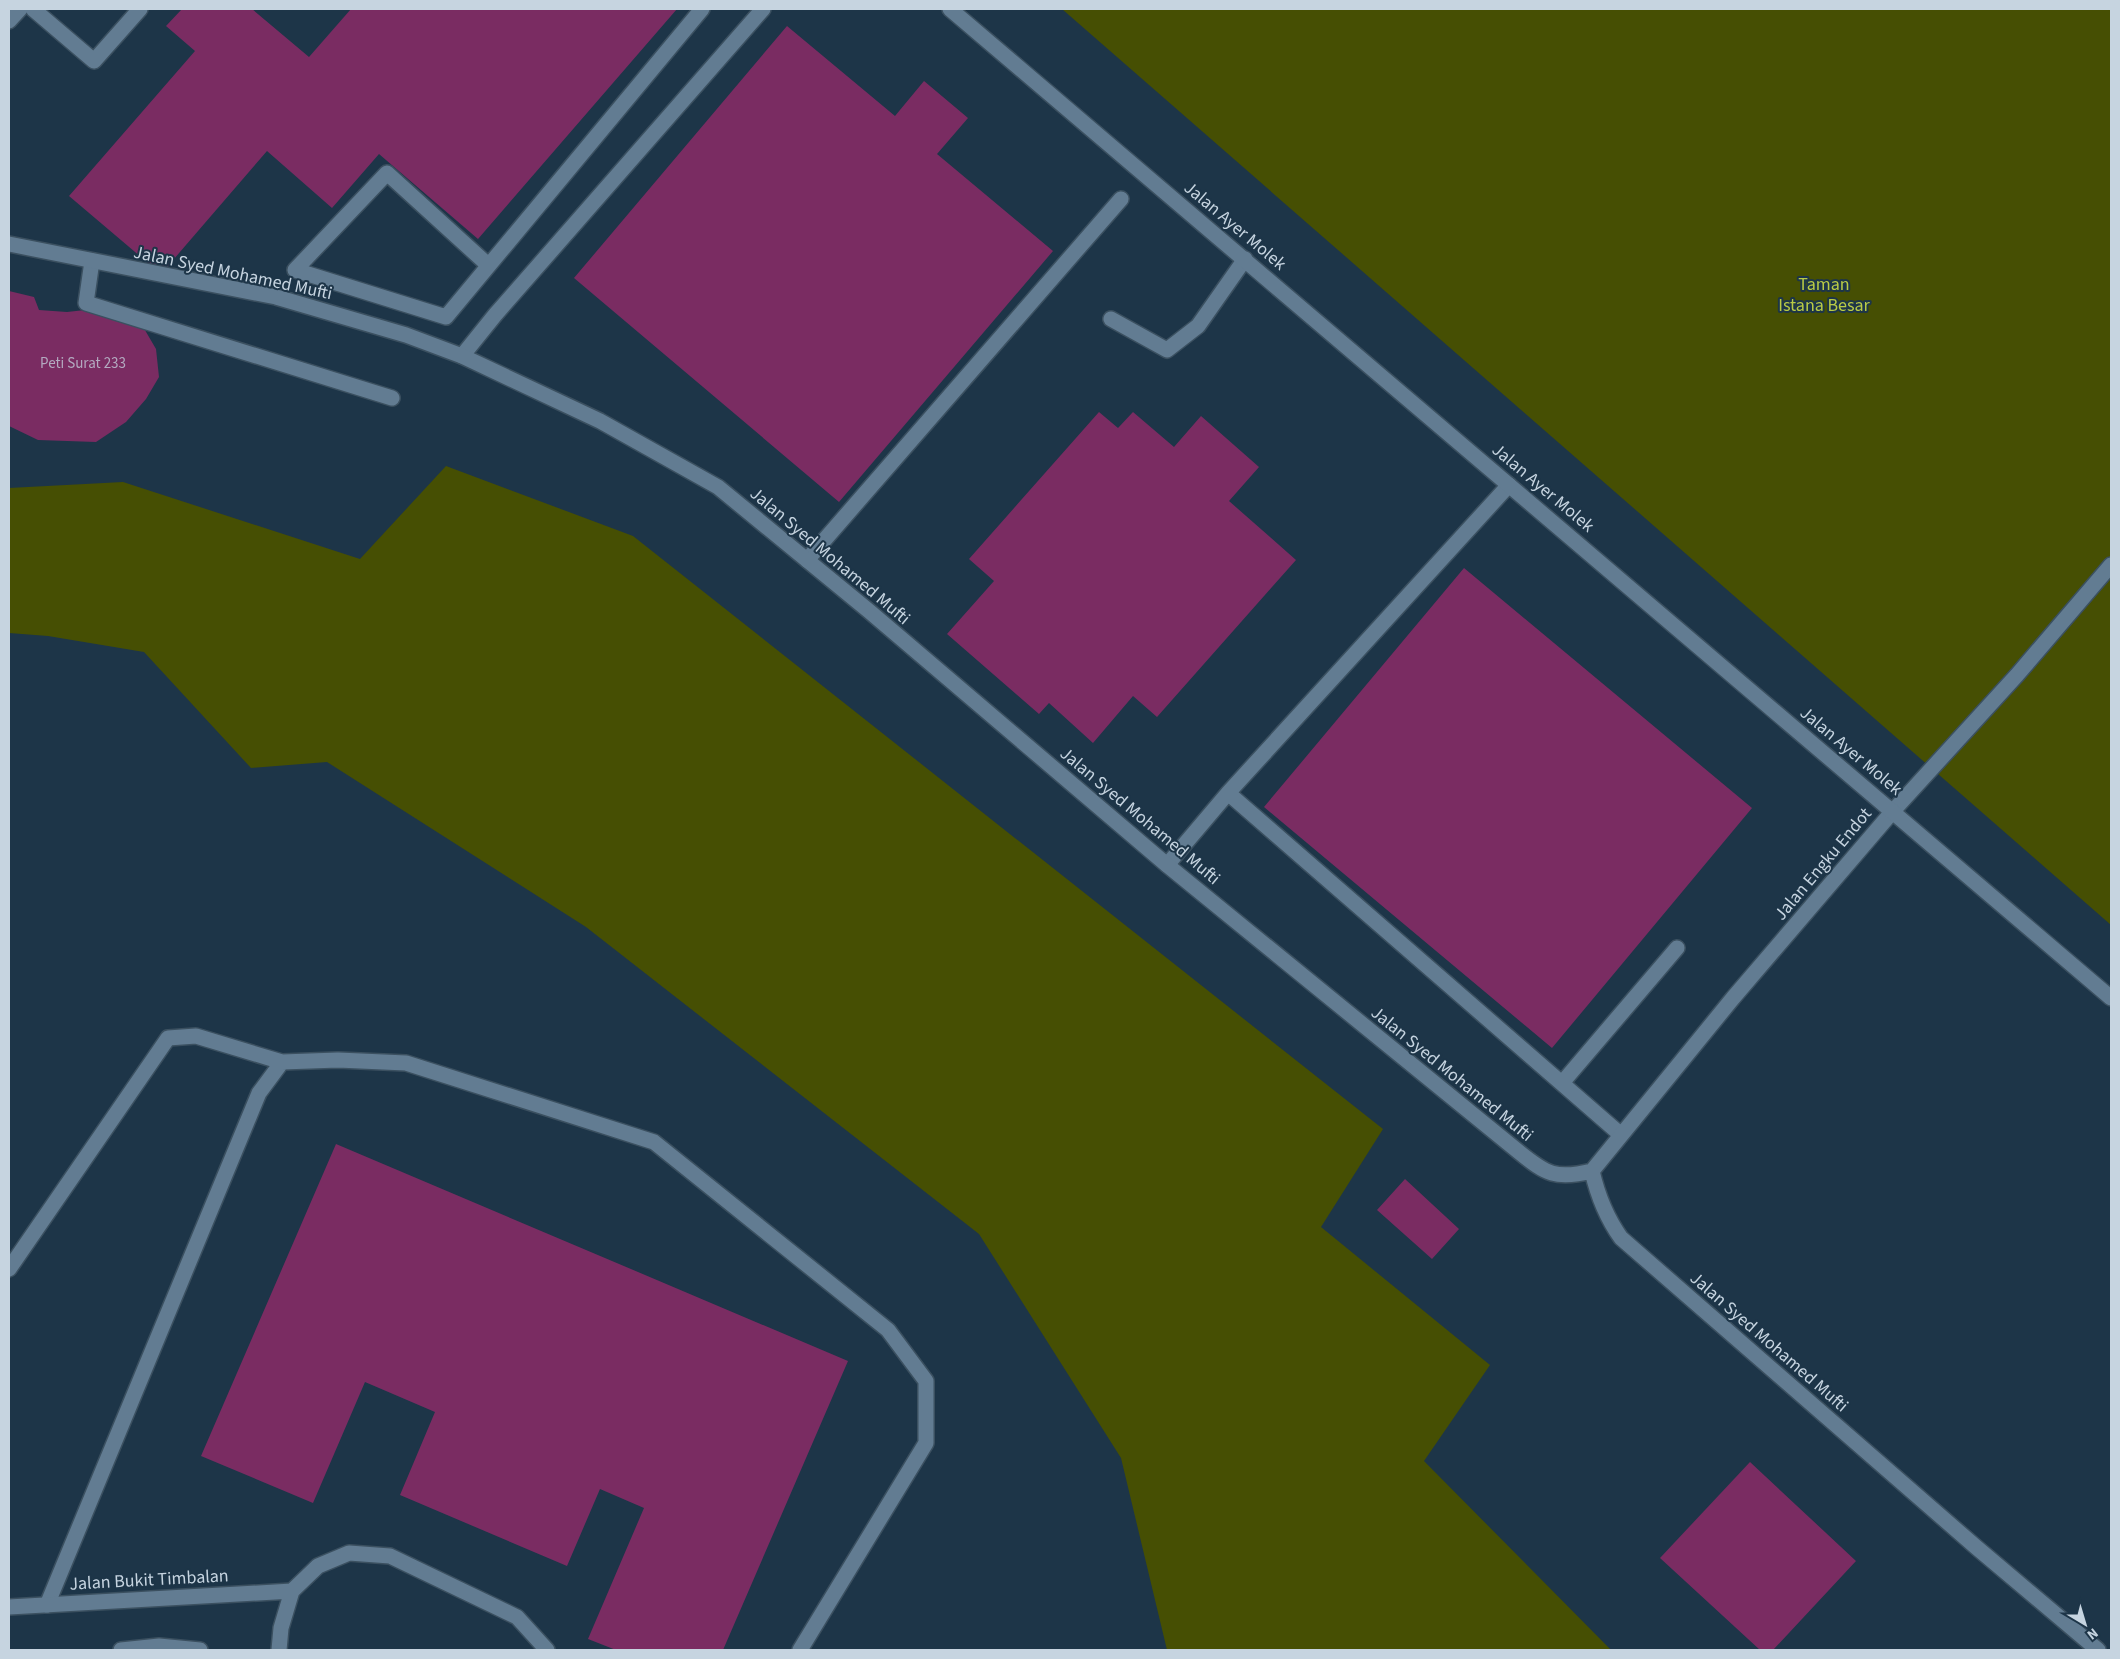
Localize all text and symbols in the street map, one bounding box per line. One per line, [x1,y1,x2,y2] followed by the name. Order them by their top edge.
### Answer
[1178,176,1292,276] street label: Jalan Ayer Molek
[131,240,335,306] street label: Jalan Syed Mohamed Mufti
[1778,272,1871,318] park label: Taman Istana Besar
[40,353,126,374] house number: Peti Surat 233
[1486,438,1600,538] street label: Jalan Ayer Molek
[744,481,916,631] street label: Jalan Syed Mohamed Mufti
[1794,701,1908,801] street label: Jalan Ayer Molek
[1054,741,1226,891] street label: Jalan Syed Mohamed Mufti
[1768,802,1878,926] street label: Jalan Engku Endot
[1365,1001,1539,1147] street label: Jalan Syed Mohamed Mufti
[1684,1266,1854,1418] street label: Jalan Syed Mohamed Mufti
[69,1563,229,1597] street label: Jalan Bukit Timbalan
[2060,1599,2110,1649] north arrow
[2083,1623,2102,1644] text: N

